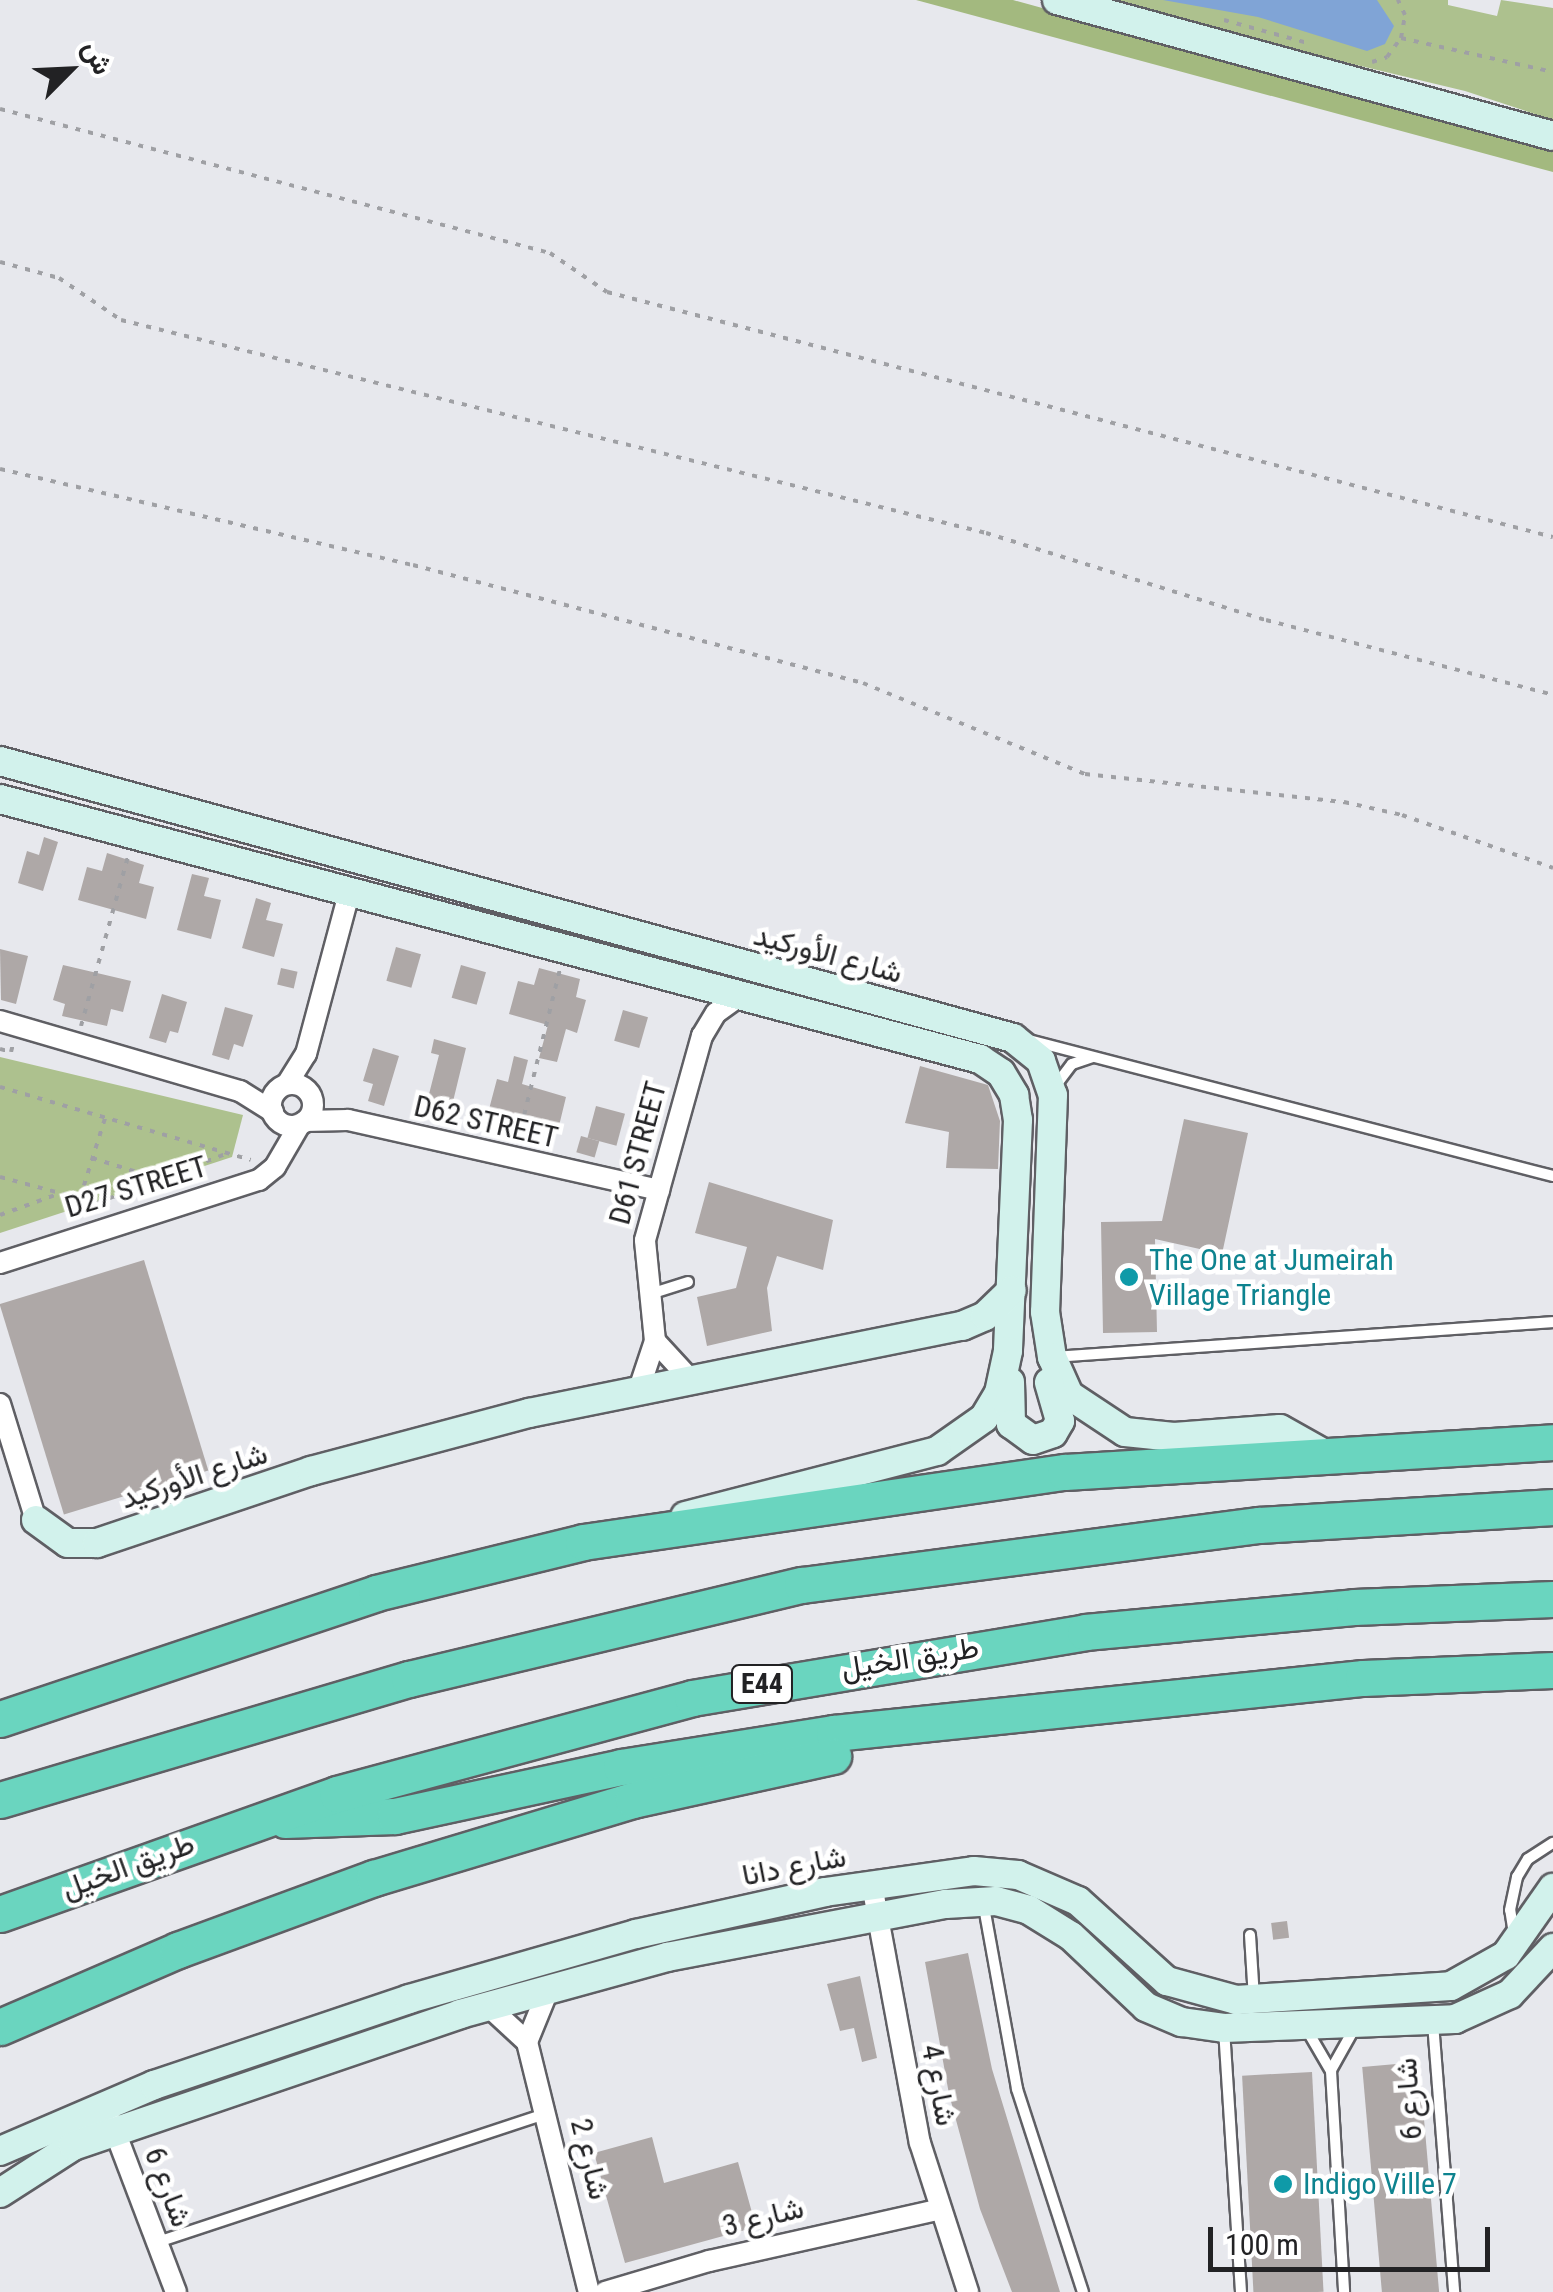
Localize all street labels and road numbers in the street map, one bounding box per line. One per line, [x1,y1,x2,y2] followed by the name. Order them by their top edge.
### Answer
[750,917,906,991] street label: شارع الأوركيد
[602,1078,674,1228] street label: D61 STREET
[411,1088,561,1156] street label: D62 STREET
[61,1148,211,1226] street label: D27 STREET
[116,1435,272,1517] street label: شارع الأوركيد
[839,1629,981,1687] street label: طريق الخيل
[730,1661,794,1707] road number: E44
[57,1825,199,1907] street label: طريق الخيل
[739,1838,849,1894] street label: شارع دانا
[914,2041,964,2129] street label: شارع 4
[1388,2057,1430,2141] street label: شارع 6
[563,2115,617,2203] street label: شارع 2
[136,2142,200,2232] street label: شارع 6
[719,2190,807,2244] street label: شارع 3

